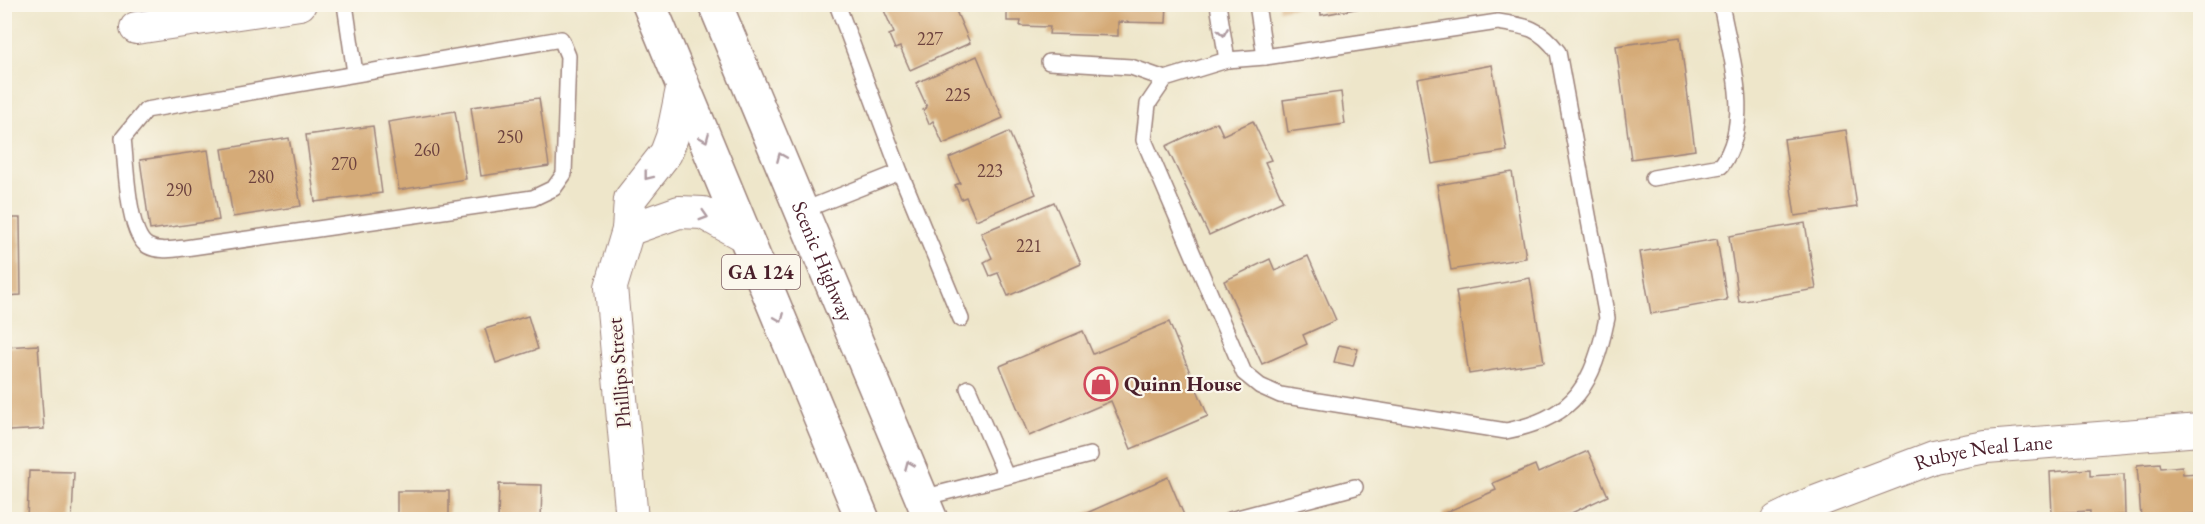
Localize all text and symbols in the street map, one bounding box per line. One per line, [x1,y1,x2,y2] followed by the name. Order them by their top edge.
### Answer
[917,27,943,50] house number: 227
[1216,28,1228,37] one-way arrow
[945,83,971,106] house number: 225
[497,125,523,148] house number: 250
[698,132,710,143] one-way arrow
[414,138,440,161] house number: 260
[331,152,357,175] house number: 270
[776,152,788,163] one-way arrow
[977,159,1003,182] house number: 223
[248,165,274,188] house number: 280
[644,169,655,180] one-way arrow
[166,178,192,201] house number: 290
[786,197,861,326] street label: Scenic Highway
[698,209,709,221] one-way arrow
[1016,234,1042,257] house number: 221
[722,255,800,289] road number: GA 124
[773,312,785,323] one-way arrow
[600,316,637,429] street label: Phillips Street
[1083,366,1119,402] shop icon: Quinn House
[1124,370,1242,397] place label: Quinn House
[1910,428,2054,476] street label: Rubye Neal Lane
[904,461,916,472] one-way arrow

